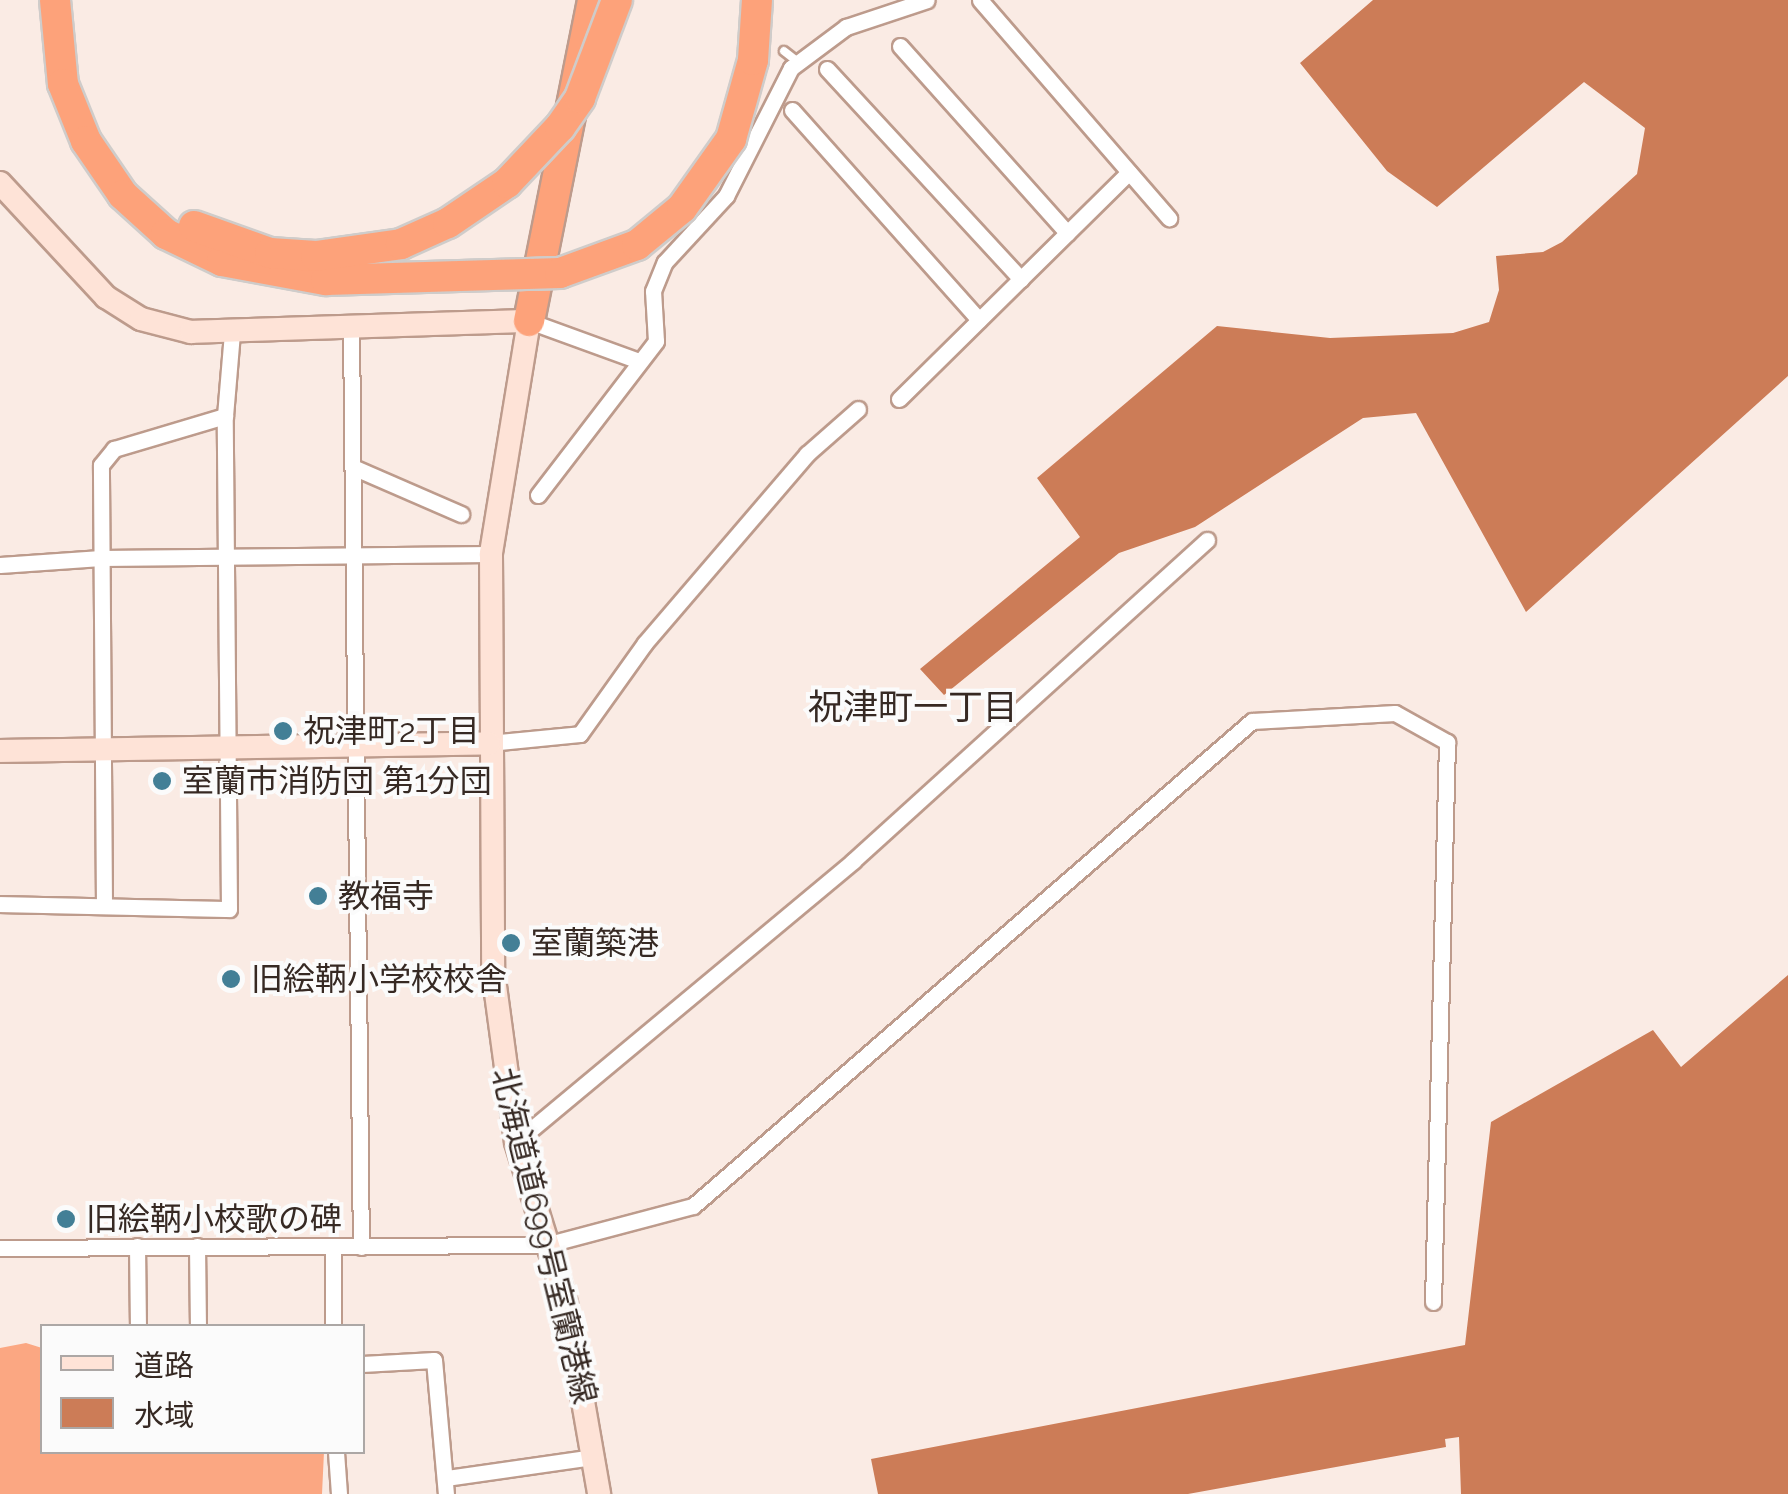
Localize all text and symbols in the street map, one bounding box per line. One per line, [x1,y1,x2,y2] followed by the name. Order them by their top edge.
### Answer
[808,686,1018,728] district label: 祝津町一丁目
[303,712,480,750] place label: 祝津町2丁目
[272,720,294,742] marker: 祝津町2丁目
[182,762,492,800] place label: 室蘭市消防団 第1分団
[151,770,173,792] marker: 室蘭市消防団 第1分団
[338,877,434,915] place label: 教福寺
[307,885,329,907] marker: 教福寺
[531,924,659,962] place label: 室蘭築港
[500,932,522,954] marker: 室蘭築港
[251,960,507,998] place label: 旧絵鞆小学校校舎
[220,968,242,990] marker: 旧絵鞆小学校校舎
[484,1064,604,1408] street label: 北海道道699号室蘭港線
[86,1200,342,1238] place label: 旧絵鞆小校歌の碑
[55,1208,77,1230] marker: 旧絵鞆小校歌の碑
[40,1324,365,1454] legend
[134,1348,194,1383] text: 道路
[134,1398,194,1433] text: 水域

